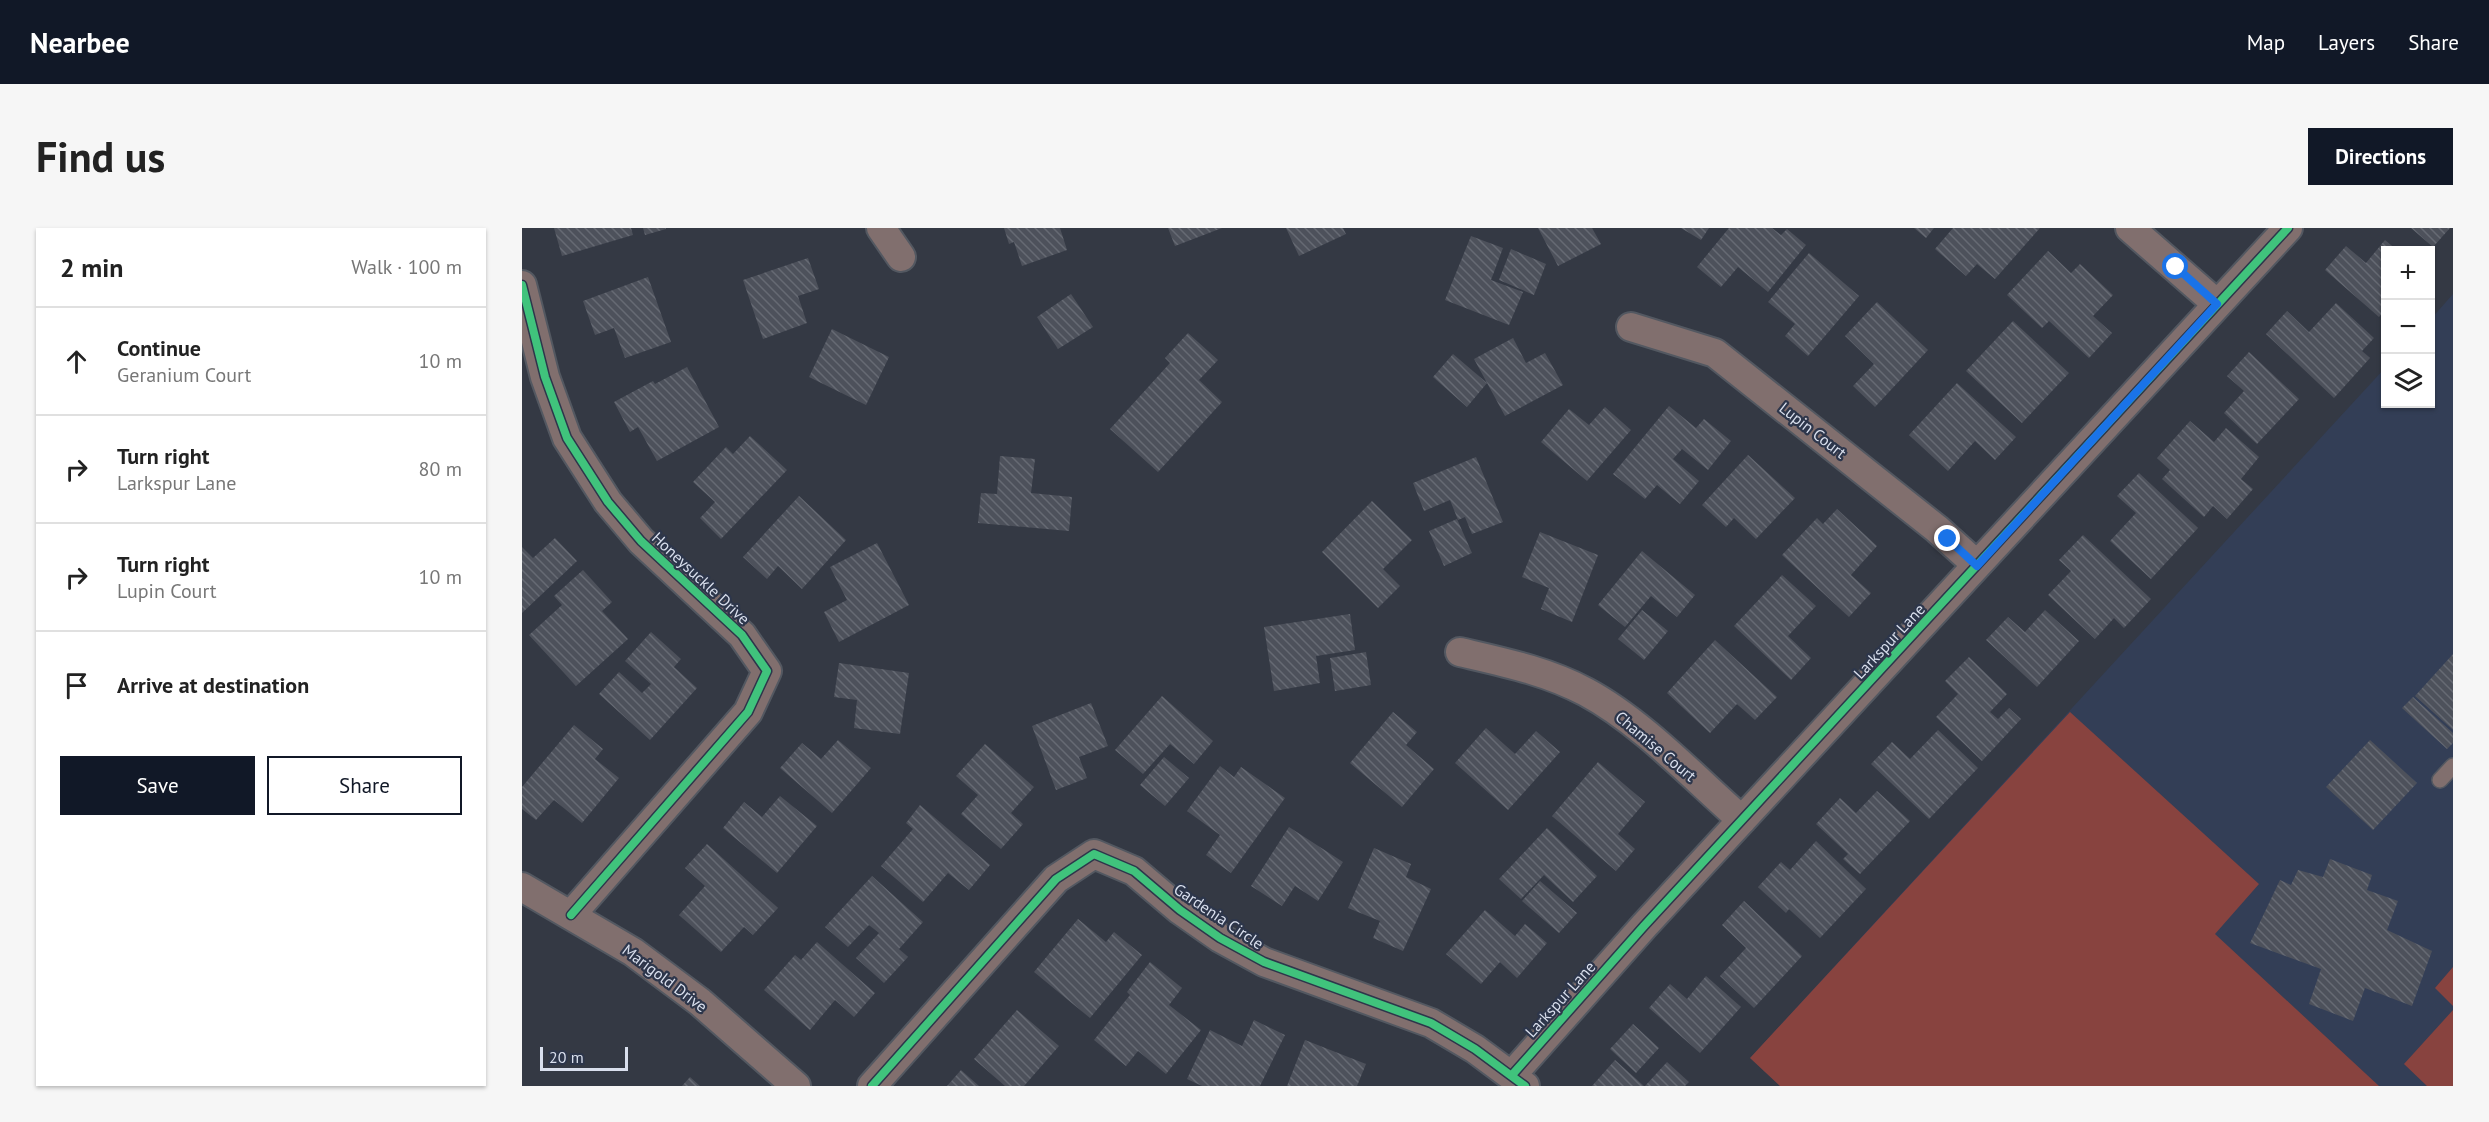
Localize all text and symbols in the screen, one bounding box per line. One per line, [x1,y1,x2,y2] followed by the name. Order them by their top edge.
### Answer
[30,24,130,61] text: Nearbee
[2247,29,2285,56] text: Map
[2318,29,2375,56] text: Layers
[2408,29,2459,56] text: Share
[2308,128,2453,185] button: Directions
[36,129,165,184] text: Find us
[2381,246,2435,408] map controls
[2381,246,2435,300] button: +
[60,251,123,284] text: 2 min
[2162,253,2188,279] route start
[351,254,462,280] text: Walk · 100 m
[2381,300,2435,354] button: −
[117,334,201,362] text: Continue
[60,345,93,378] icon: ahead
[419,348,462,374] text: 10 m
[2381,354,2435,408] button: layers
[117,362,251,388] text: Geranium Court
[1775,398,1851,463] street label: Lupin Court
[117,442,209,470] text: Turn right
[60,453,93,486] icon: right
[419,456,462,482] text: 80 m
[117,470,236,496] text: Larkspur Lane
[1934,525,1960,551] route end
[648,528,754,628] street label: Honeysuckle Drive
[117,550,209,578] text: Turn right
[60,561,93,594] icon: right
[419,564,462,590] text: 10 m
[117,578,217,604] text: Lupin Court
[1849,599,1929,683] street label: Larkspur Lane
[60,669,93,702] icon: arrive
[117,671,309,699] text: Arrive at destination
[1612,706,1701,786] street label: Chamise Court
[60,756,255,815] button: Save
[267,756,462,815] button: Share
[1170,879,1268,953] street label: Gardenia Circle
[619,940,711,1016] street label: Marigold Drive
[1521,957,1599,1041] street label: Larkspur Lane
[540,1044,628,1072] scale bar
[549,1047,584,1067] text: 20 m

